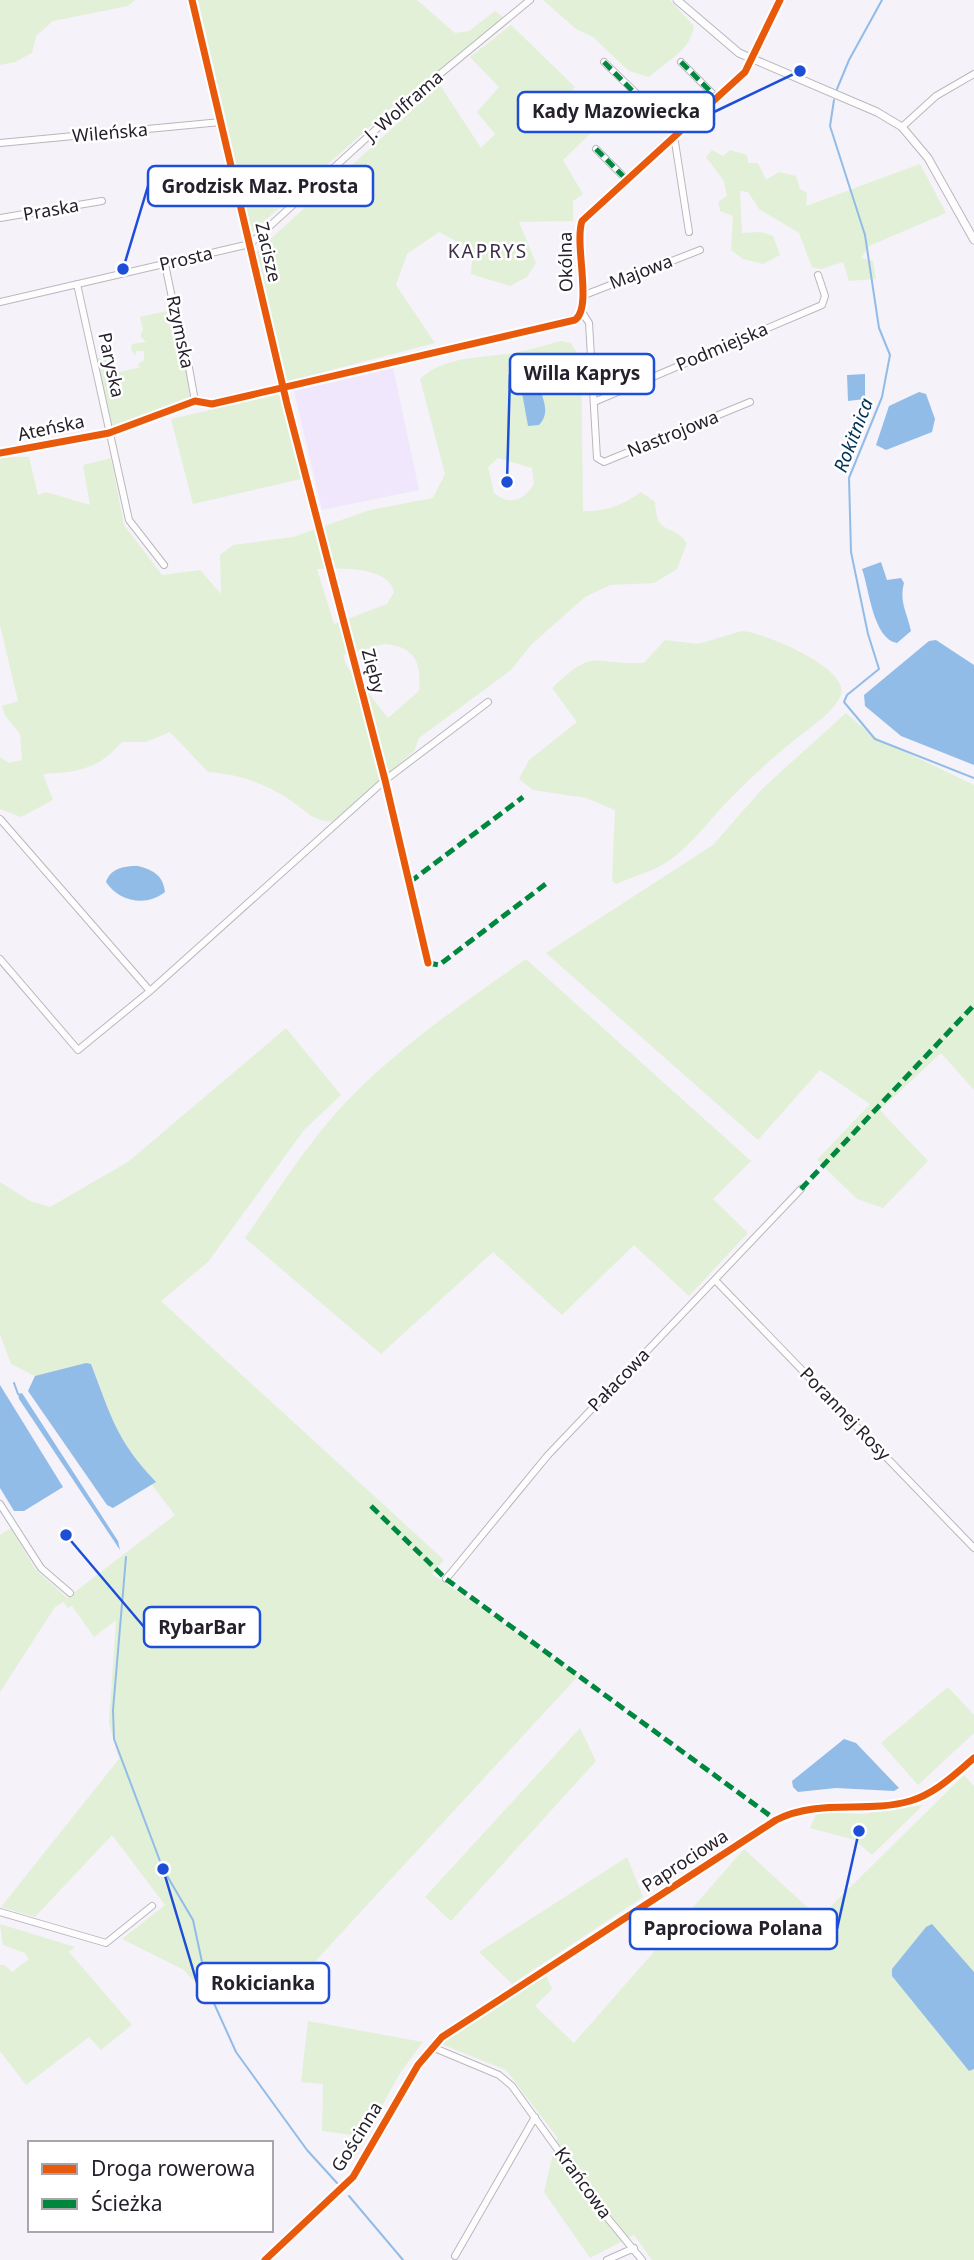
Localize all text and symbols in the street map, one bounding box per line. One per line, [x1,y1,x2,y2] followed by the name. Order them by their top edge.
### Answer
[357,64,448,147] street label: J. Wolframa
[518,92,714,132] callout: Kady Mazowiecka
[532,98,700,124] text: Kady Mazowiecka
[71,117,149,147] street label: Wileńska
[148,166,373,206] callout: Grodzisk Maz. Prosta
[162,173,358,199] text: Grodzisk Maz. Prosta
[21,192,81,226] street label: Praska
[250,219,288,284] street label: Zacisze
[552,232,578,292] street label: Okólna
[448,238,528,264] district label: KAPRYS
[157,240,215,276] street label: Prosta
[606,248,676,294] street label: Majowa
[162,293,200,370] street label: Rzymska
[672,316,771,376] street label: Podmiejska
[93,330,131,400] street label: Paryska
[510,354,654,394] callout: Willa Kaprys
[524,360,640,386] text: Willa Kaprys
[827,394,879,476] water label: Rokitnica
[623,404,722,462] street label: Nastrojowa
[15,408,86,446] street label: Ateńska
[357,646,392,696] street label: Zięby
[582,1342,654,1416] street label: Pałacowa
[795,1362,897,1466] street label: Porannej Rosy
[144,1607,260,1647] callout: RybarBar
[158,1614,246,1640] text: RybarBar
[637,1823,732,1897] street label: Paprociowa
[630,1909,837,1949] callout: Paprociowa Polana
[643,1915,823,1941] text: Paprociowa Polana
[197,1963,329,2003] callout: Rokicianka
[211,1970,315,1996] text: Rokicianka
[325,2097,387,2176] street label: Gościnna
[28,2141,273,2232] legend
[550,2142,618,2223] street label: Krańcowa
[91,2154,255,2182] text: Droga rowerowa
[91,2189,163,2217] text: Ścieżka

